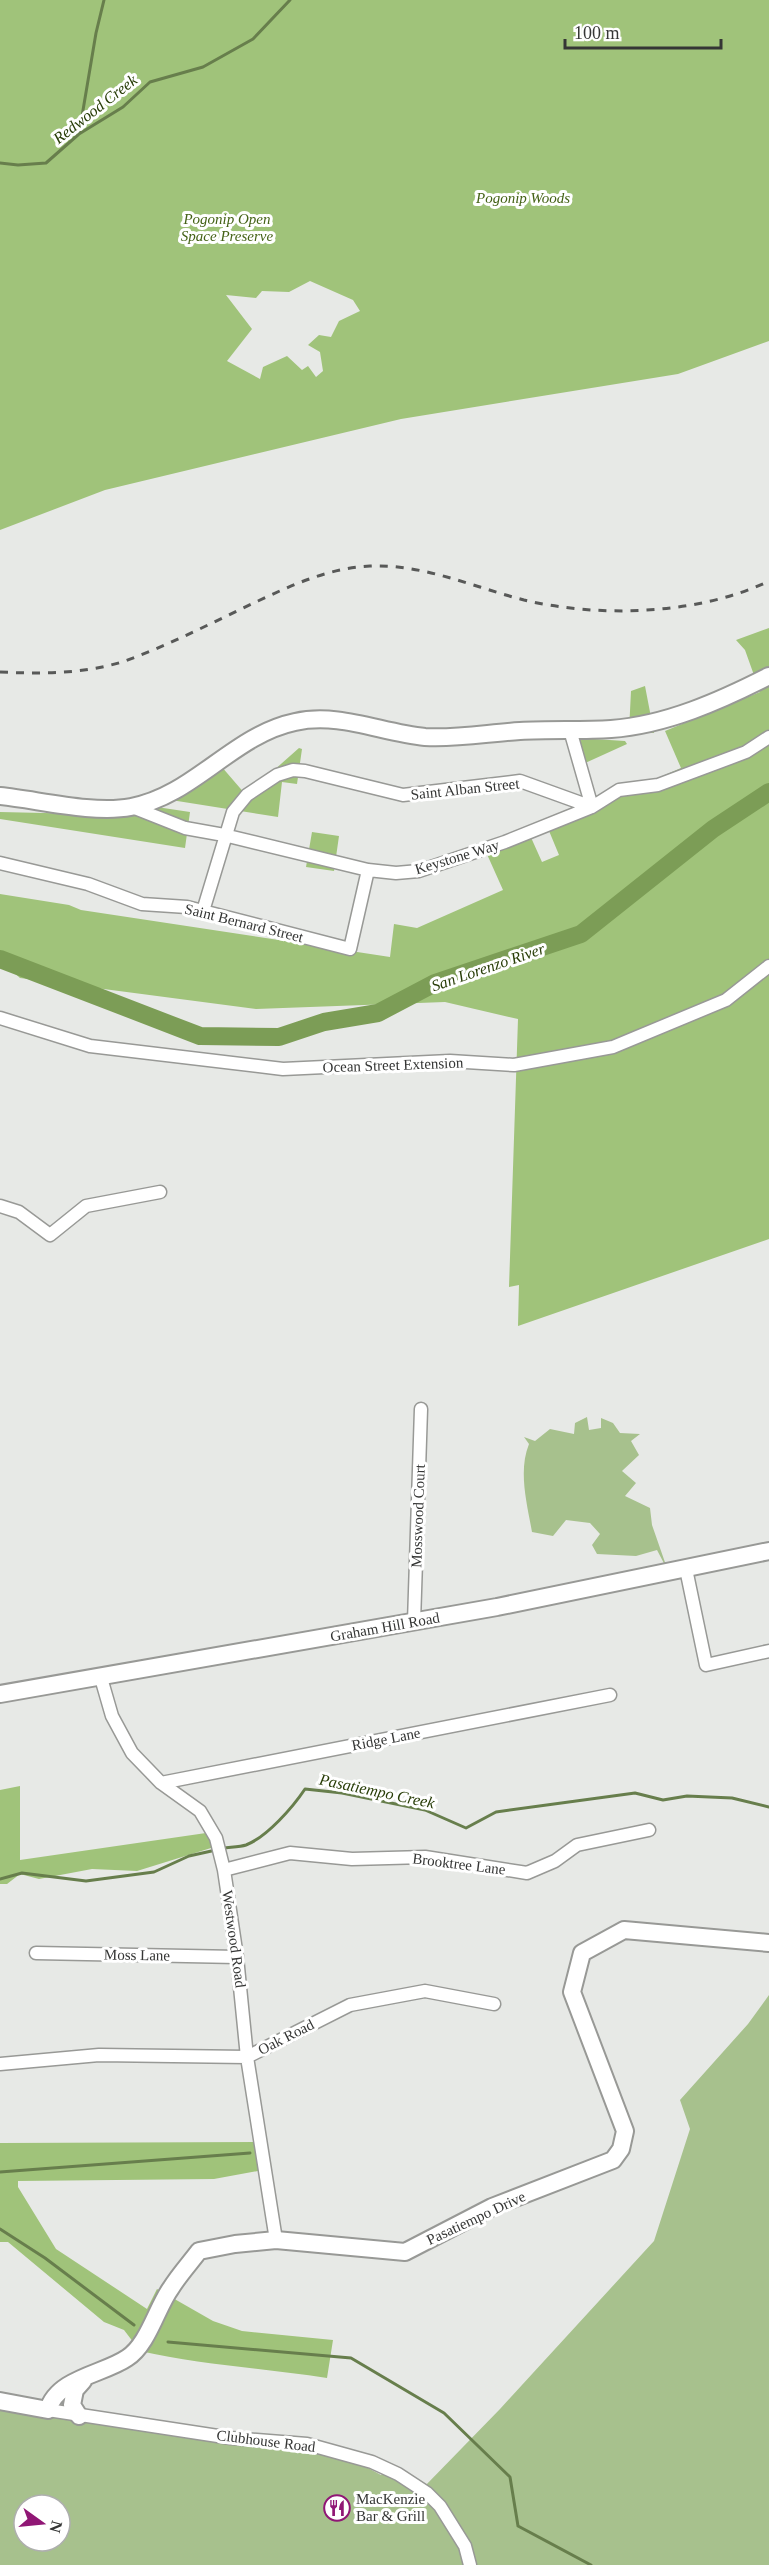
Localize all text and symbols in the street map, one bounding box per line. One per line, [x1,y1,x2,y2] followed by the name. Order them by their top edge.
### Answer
[565,12,721,50] scale bar
[574,23,620,43] text: 100 m
[49,71,141,147] water label: Redwood Creek
[475,190,570,206] park label: Pogonip Woods
[181,211,273,244] park label: Pogonip Open Space Preserve
[410,775,521,803] street label: Saint Alban Street
[413,836,502,877] street label: Keystone Way
[183,901,306,946] street label: Saint Bernard Street
[429,939,548,994] water label: San Lorenzo River
[322,1055,464,1075] street label: Ocean Street Extension
[408,1463,428,1568] street label: Mosswood Court
[329,1609,441,1644] street label: Graham Hill Road
[350,1724,422,1753] street label: Ridge Lane
[317,1770,437,1813] water label: Pasatiempo Creek
[412,1850,507,1878] street label: Brooktree Lane
[219,1889,249,1989] street label: Westwood Road
[104,1946,171,1964] street label: Moss Lane
[255,2016,317,2058] street label: Oak Road
[424,2188,528,2248] street label: Pasatiempo Drive
[216,2427,317,2455] street label: Clubhouse Road
[356,2491,425,2524] place label: MacKenzie Bar & Grill
[12,2493,72,2553] north arrow
[322,2493,352,2523] restaurant icon: MacKenzie Bar & Grill
[46,2519,66,2535] text: N

